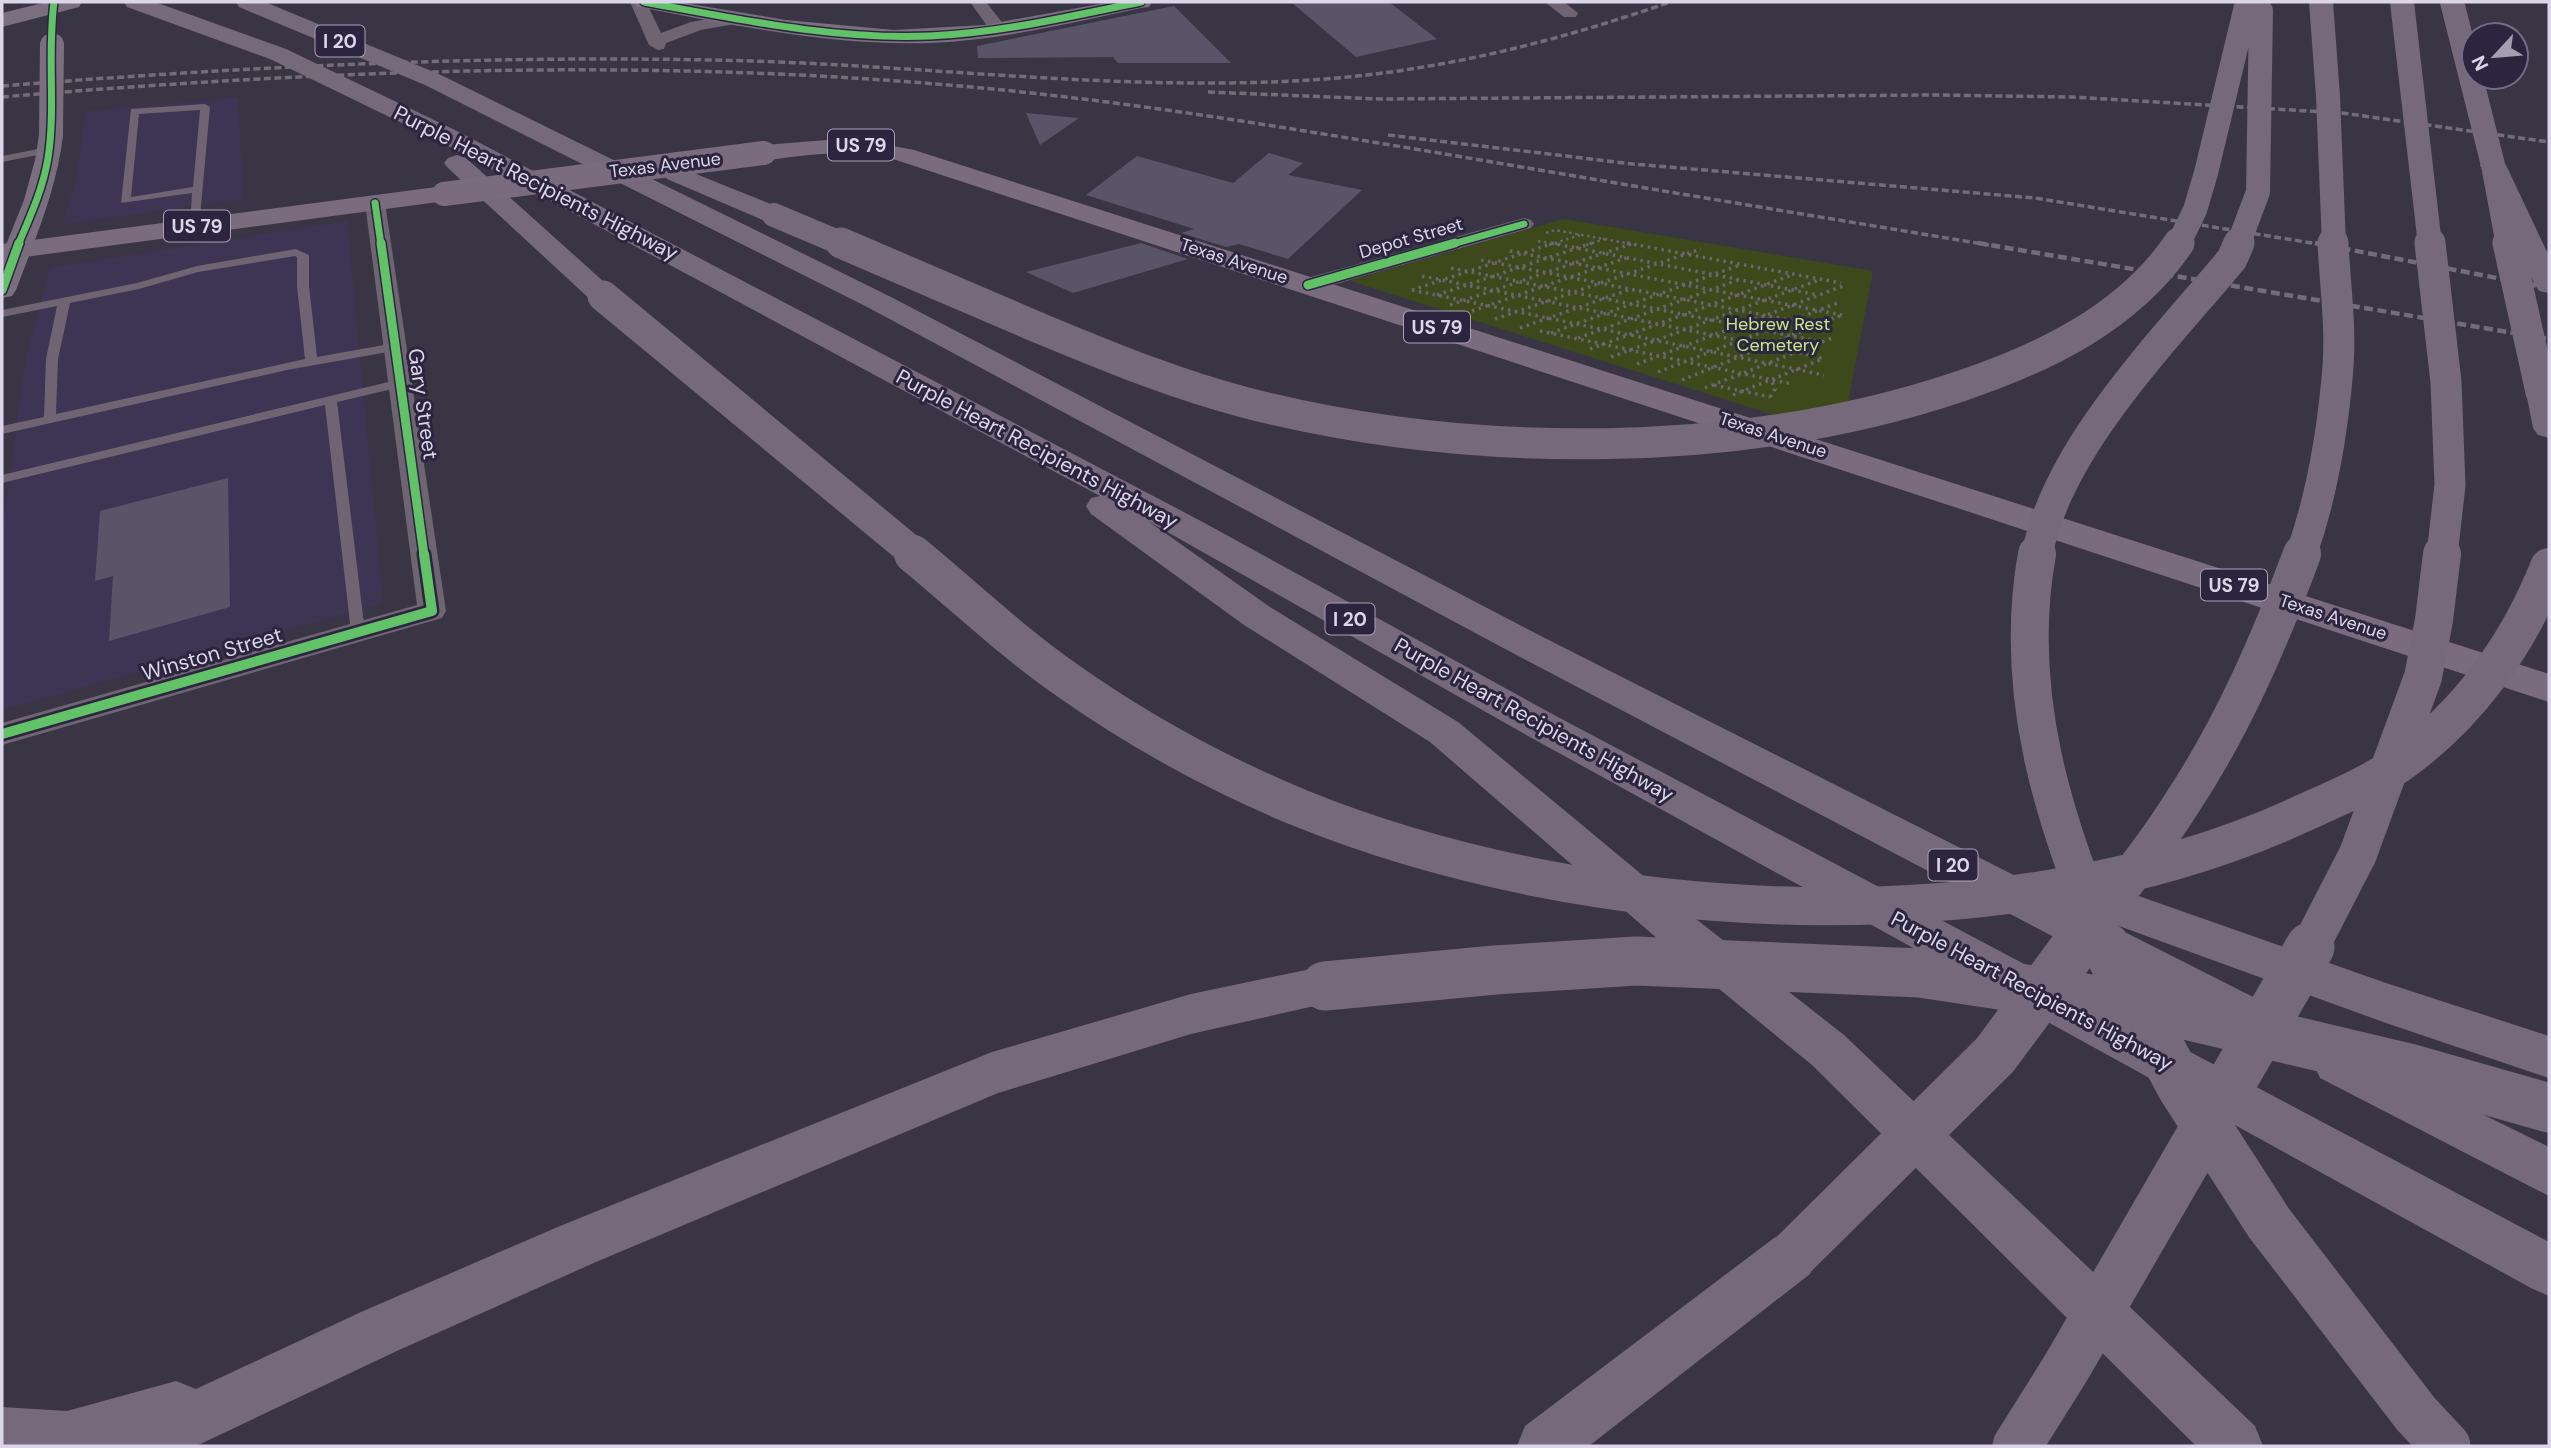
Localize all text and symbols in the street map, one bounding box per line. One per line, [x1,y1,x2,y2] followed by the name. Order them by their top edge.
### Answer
[2460,21,2530,91] north arrow
[316,25,364,56] road number: I 20
[2466,52,2494,75] text: N
[389,99,683,267] street label: Purple Heart Recipients Highway
[828,130,894,160] road number: US 79
[608,146,722,184] street label: Texas Avenue
[164,210,230,242] road number: US 79
[1356,212,1466,264] street label: Depot Street
[1177,232,1291,290] street label: Texas Avenue
[1404,312,1470,342] road number: US 79
[1726,312,1830,357] park label: Hebrew Rest Cemetery
[401,347,445,461] street label: Gary Street
[891,363,1183,536] street label: Purple Heart Recipients Highway
[1716,406,1830,464] street label: Texas Avenue
[2201,570,2267,600] road number: US 79
[2276,588,2390,646] street label: Texas Avenue
[1326,604,1374,634] road number: I 20
[138,621,286,687] street label: Winston Street
[1389,631,1679,809] street label: Purple Heart Recipients Highway
[1928,850,1978,880] road number: I 20
[1886,905,2178,1078] street label: Purple Heart Recipients Highway

